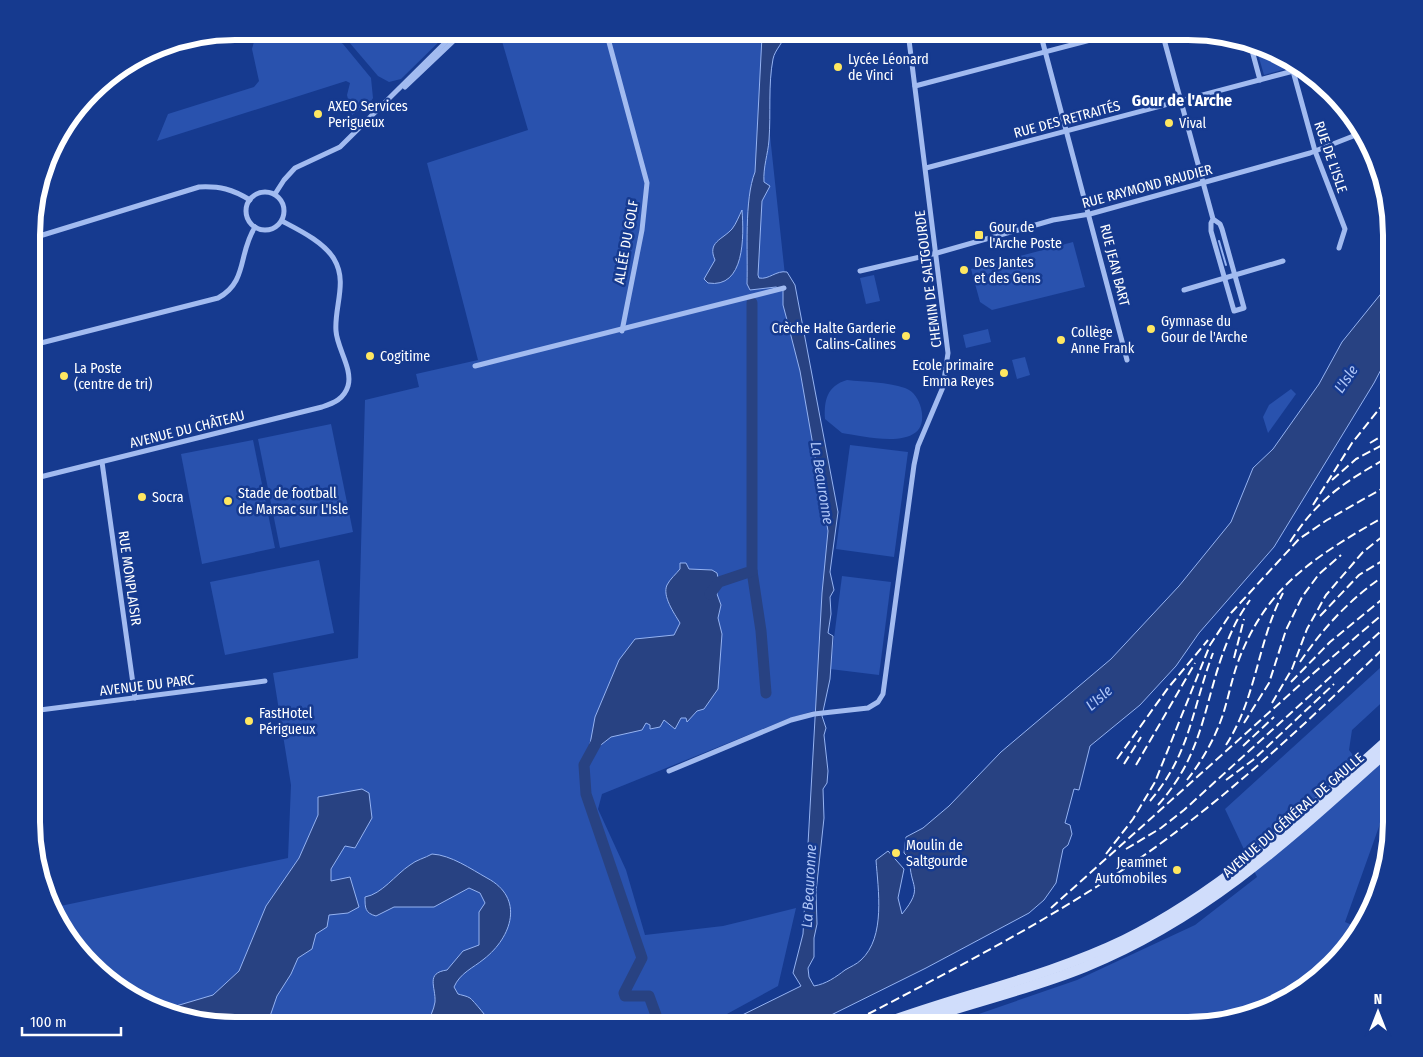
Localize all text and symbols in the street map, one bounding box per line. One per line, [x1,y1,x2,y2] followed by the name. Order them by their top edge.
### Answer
[848,51,929,84] place label: Lycée Léonard de Vinci
[832,61,844,73] marker: Lycée Léonard de Vinci
[1132,91,1232,110] district label: Gour de l'Arche
[1012,96,1122,142] street label: RUE DES RETRAITÉS
[328,98,408,131] place label: AXEO Services Perigueux
[312,108,324,120] marker: AXEO Services Perigueux
[1179,115,1206,132] place label: Vival
[1163,117,1175,129] marker: Vival
[1310,119,1351,196] street label: RUE DE L'ISLE
[1080,161,1215,212] street label: RUE RAYMOND RAUDIER
[610,199,642,285] street label: ALLÉE DU GOLF
[912,209,945,349] street label: CHEMIN DE SALTGOURDE
[989,219,1062,252] place label: Gour de l'Arche Poste
[1096,222,1133,308] street label: RUE JEAN BART
[973,229,985,241] marker: Gour de l'Arche Poste
[974,254,1041,287] place label: Des Jantes et des Gens
[958,264,970,276] marker: Des Jantes et des Gens
[1161,313,1248,346] place label: Gymnase du Gour de l'Arche
[772,320,896,353] place label: Crèche Halte Garderie Calins-Calines
[1145,323,1157,335] marker: Gymnase du Gour de l'Arche
[1071,324,1135,357] place label: Collège Anne Frank
[900,330,912,342] marker: Crèche Halte Garderie Calins-Calines
[1055,334,1067,346] marker: Collège Anne Frank
[380,348,430,365] place label: Cogitime
[364,350,376,362] marker: Cogitime
[912,357,994,390] place label: Ecole primaire Emma Reyes
[74,360,152,393] place label: La Poste (centre de tri)
[1330,362,1362,396] water label: L'Isle
[998,367,1010,379] marker: Ecole primaire Emma Reyes
[58,370,70,382] marker: La Poste (centre de tri)
[128,406,246,452] street label: AVENUE DU CHÂTEAU
[807,440,837,526] water label: La Beauronne
[238,485,349,518] place label: Stade de football de Marsac sur L'Isle
[152,489,184,506] place label: Socra
[136,491,148,503] marker: Socra
[222,495,234,507] marker: Stade de football de Marsac sur L'Isle
[114,530,145,627] street label: RUE MONPLAISIR
[99,671,196,700] street label: AVENUE DU PARC
[1082,682,1116,714] water label: L'Isle
[259,705,316,738] place label: FastHotel Périgueux
[243,715,255,727] marker: FastHotel Périgueux
[1219,748,1368,881] street label: AVENUE DU GÉNÉRAL DE GAULLE
[906,837,968,870] place label: Moulin de Saltgourde
[798,844,820,928] water label: La Beauronne
[890,847,902,859] marker: Moulin de Saltgourde
[1095,854,1167,887] place label: Jeammet Automobiles
[1171,864,1183,876] marker: Jeammet Automobiles
[1353,987,1403,1037] north arrow
[1374,991,1382,1008] text: N
[22,1004,121,1036] scale bar
[30,1013,67,1031] text: 100 m

